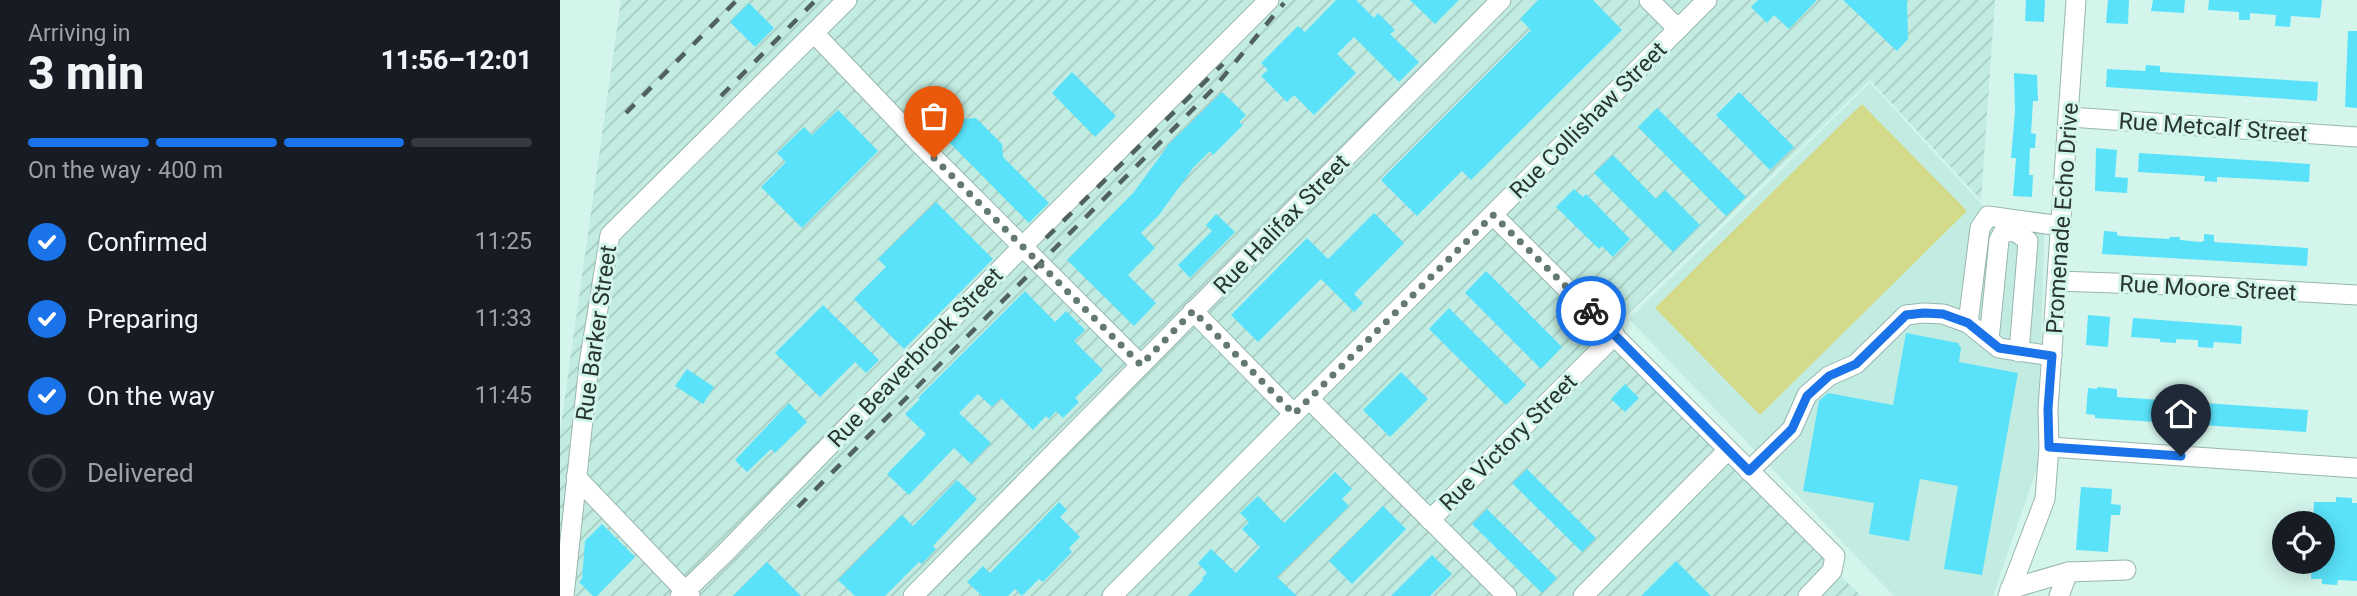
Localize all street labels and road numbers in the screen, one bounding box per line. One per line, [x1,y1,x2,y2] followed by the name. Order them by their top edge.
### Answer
[1504,36,1672,204] street label: Rue Collishaw Street
[2041,102,2084,335] street label: Promenade Echo Drive
[2118,107,2308,148] street label: Rue Metcalf Street
[1208,149,1355,300] street label: Rue Halifax Street
[571,243,622,423] street label: Rue Barker Street
[823,262,1008,453] street label: Rue Beaverbrook Street
[2119,270,2297,307] street label: Rue Moore Street
[1434,368,1583,517] street label: Rue Victory Street

